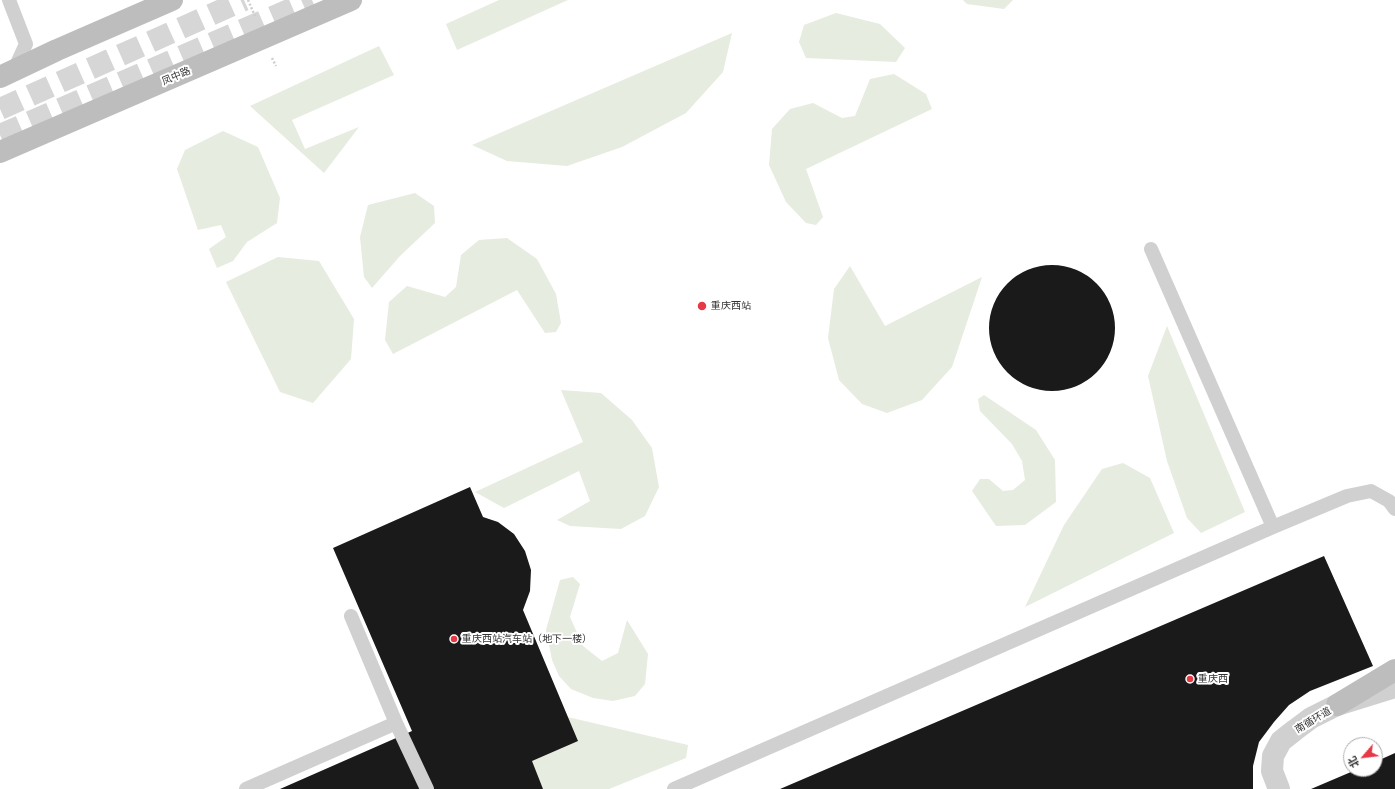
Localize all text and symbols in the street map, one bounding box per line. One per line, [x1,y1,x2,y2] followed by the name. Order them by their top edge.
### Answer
[160,65,192,87] street label: 凤中路
[696,300,708,312] marker: 重庆西站
[711,300,751,312] place label: 重庆西站
[462,633,592,645] place label: 重庆西站汽车站（地下一楼）
[449,634,459,644] marker: 重庆西站汽车站（地下一楼）
[1198,673,1228,685] place label: 重庆西
[1185,674,1195,684] marker: 重庆西
[1293,705,1333,735] street label: 南循环道
[1343,737,1383,777] north arrow
[1345,754,1361,770] text: 北

